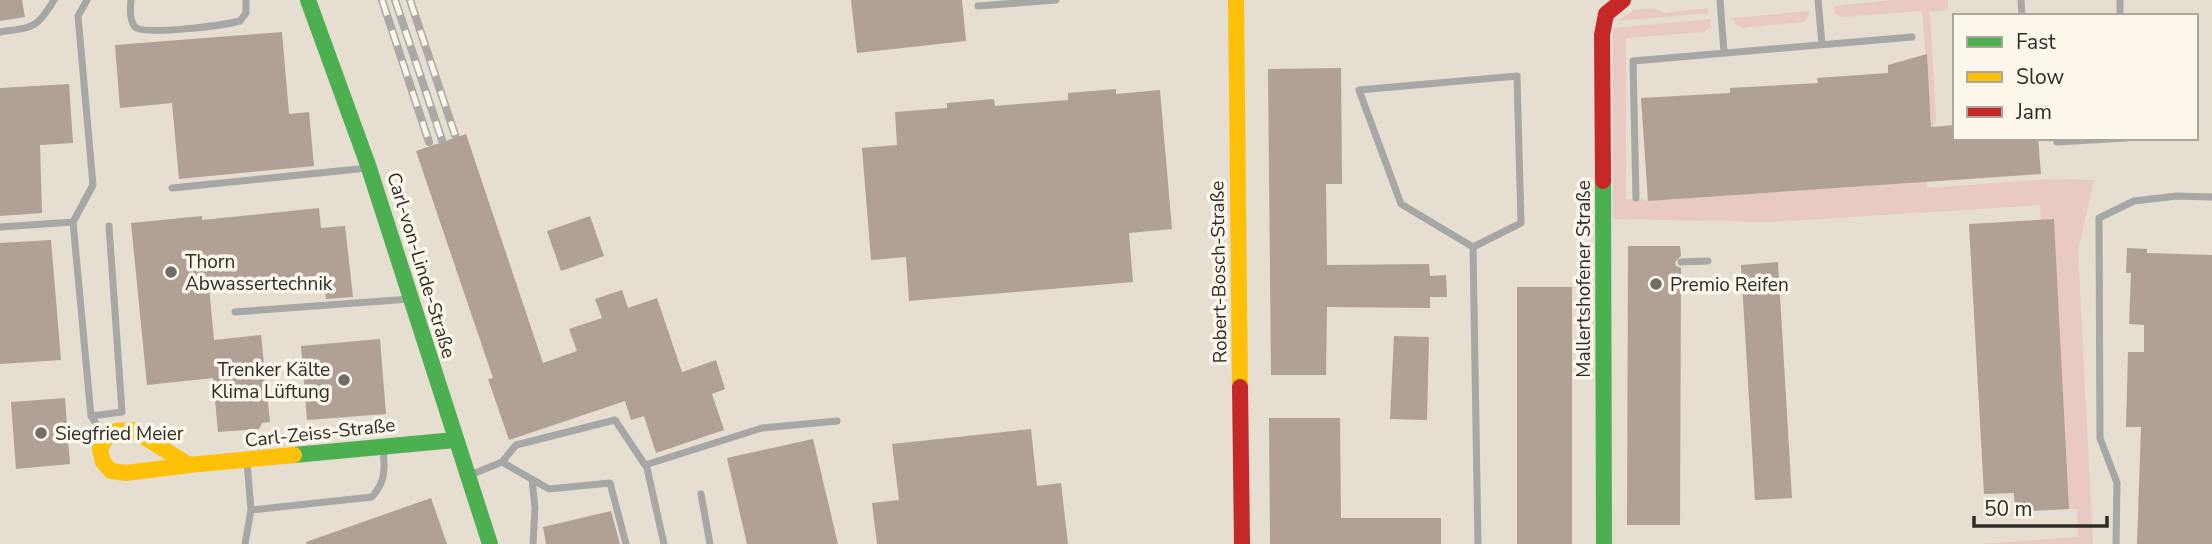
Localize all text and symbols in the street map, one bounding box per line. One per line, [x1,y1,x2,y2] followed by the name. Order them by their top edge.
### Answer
[1953,14,2198,140] legend
[2016,28,2056,56] text: Fast
[2016,63,2065,91] text: Slow
[2015,98,2052,126] text: Jam
[380,169,462,361] street label: Carl-von-Linde-Straße
[1204,180,1234,364] street label: Robert-Bosch-Straße
[1571,180,1597,378] street label: Mallertshofener Straße
[185,249,333,297] place label: Thorn Abwassertechnik
[163,264,179,280] marker: Thorn Abwassertechnik
[1670,272,1789,298] place label: Premio Reifen
[1648,276,1664,292] marker: Premio Reifen
[211,357,330,405] place label: Trenker Kälte Klima Lüftung
[336,372,352,388] marker: Trenker Kälte Klima Lüftung
[244,412,397,454] street label: Carl-Zeiss-Straße
[55,421,184,447] place label: Siegfried Meier
[33,425,49,441] marker: Siegfried Meier
[1974,484,2107,528] scale bar
[1984,495,2033,523] text: 50 m

